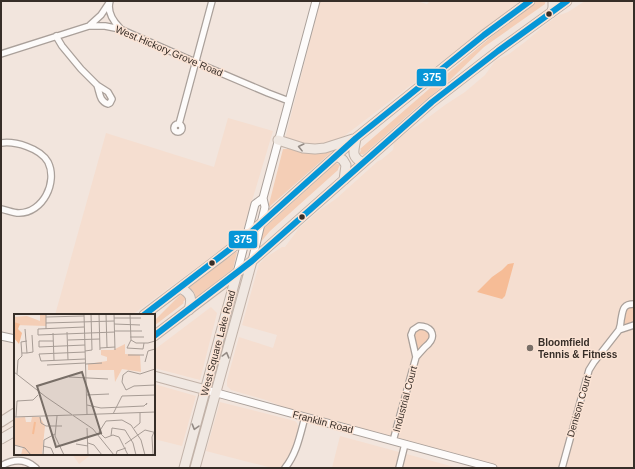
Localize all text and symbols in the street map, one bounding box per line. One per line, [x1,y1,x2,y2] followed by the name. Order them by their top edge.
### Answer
[544,9,554,19] unlabelled marker
[114,23,224,79] street label: West Hickory Grove Road
[416,68,447,87] line badge: 375
[423,71,441,83] text: 375
[298,143,305,152] one-way arrow
[297,212,307,222] unlabelled marker
[228,230,258,249] line badge: 375
[234,233,252,245] text: 375
[207,258,217,268] unlabelled marker
[199,289,237,397] street label: West Square Lake Road
[14,314,155,455] inset map
[538,337,618,360] place label: Bloomfield Tennis & Fitness
[525,343,535,353] marker: Bloomfield Tennis & Fitness
[221,352,230,359] one-way arrow
[391,365,419,433] street label: Industrial Court
[565,374,593,438] street label: Denison Court
[292,409,354,435] street label: Franklin Road
[191,424,200,431] one-way arrow

